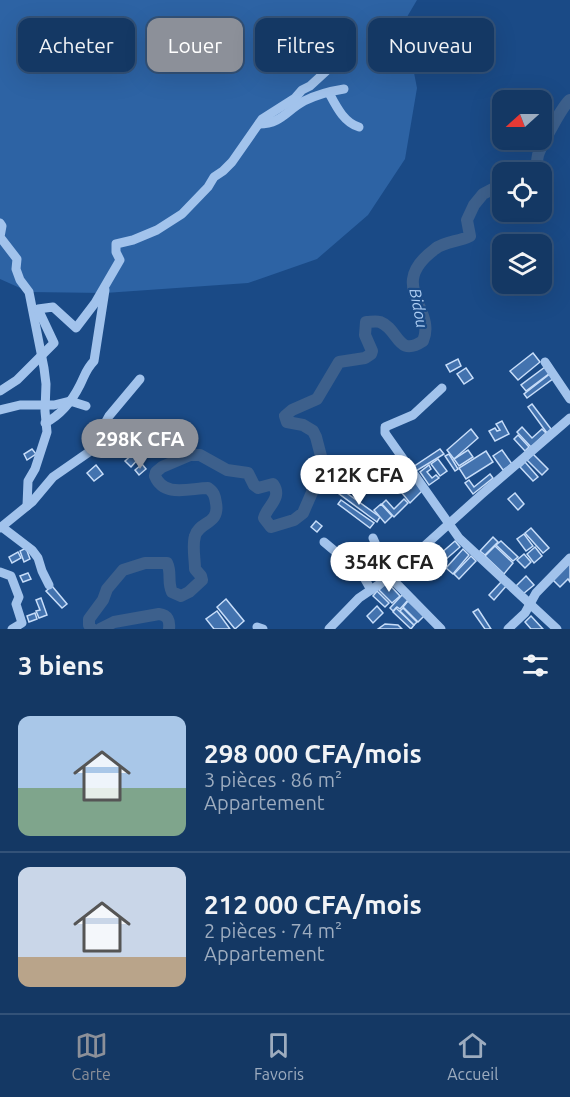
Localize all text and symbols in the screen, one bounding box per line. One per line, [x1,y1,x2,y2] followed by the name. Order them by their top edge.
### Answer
[18,18,135,72] chip: Acheter
[147,18,243,72] chip: Louer
[255,18,356,72] chip: Filtres
[368,18,494,72] chip: Nouveau
[492,90,552,150] north arrow
[492,90,552,294] map controls
[492,162,552,222] button: locate
[492,234,552,294] button: layers
[406,287,432,330] water label: Bidou
[78,419,202,470] pin: 298K CFA
[95,427,185,450] text: 298K CFA
[297,455,421,506] pin: 212K CFA
[314,463,404,486] text: 212K CFA
[327,542,451,593] pin: 354K CFA
[344,550,434,573] text: 354K CFA
[519,649,552,682] icon: filters
[18,651,104,680] text: 3 biens
[204,739,422,768] text: 298 000 CFA/mois
[66,740,138,812] icon: home
[204,768,342,791] text: 3 pièces · 86 m²
[204,791,325,814] text: Appartement
[204,890,422,919] text: 212 000 CFA/mois
[66,891,138,963] icon: home
[204,919,342,942] text: 2 pièces · 74 m²
[204,942,325,965] text: Appartement
[72,1029,111,1083] tab: Carte
[254,1029,304,1083] tab: Favoris
[447,1029,498,1083] tab: Accueil

